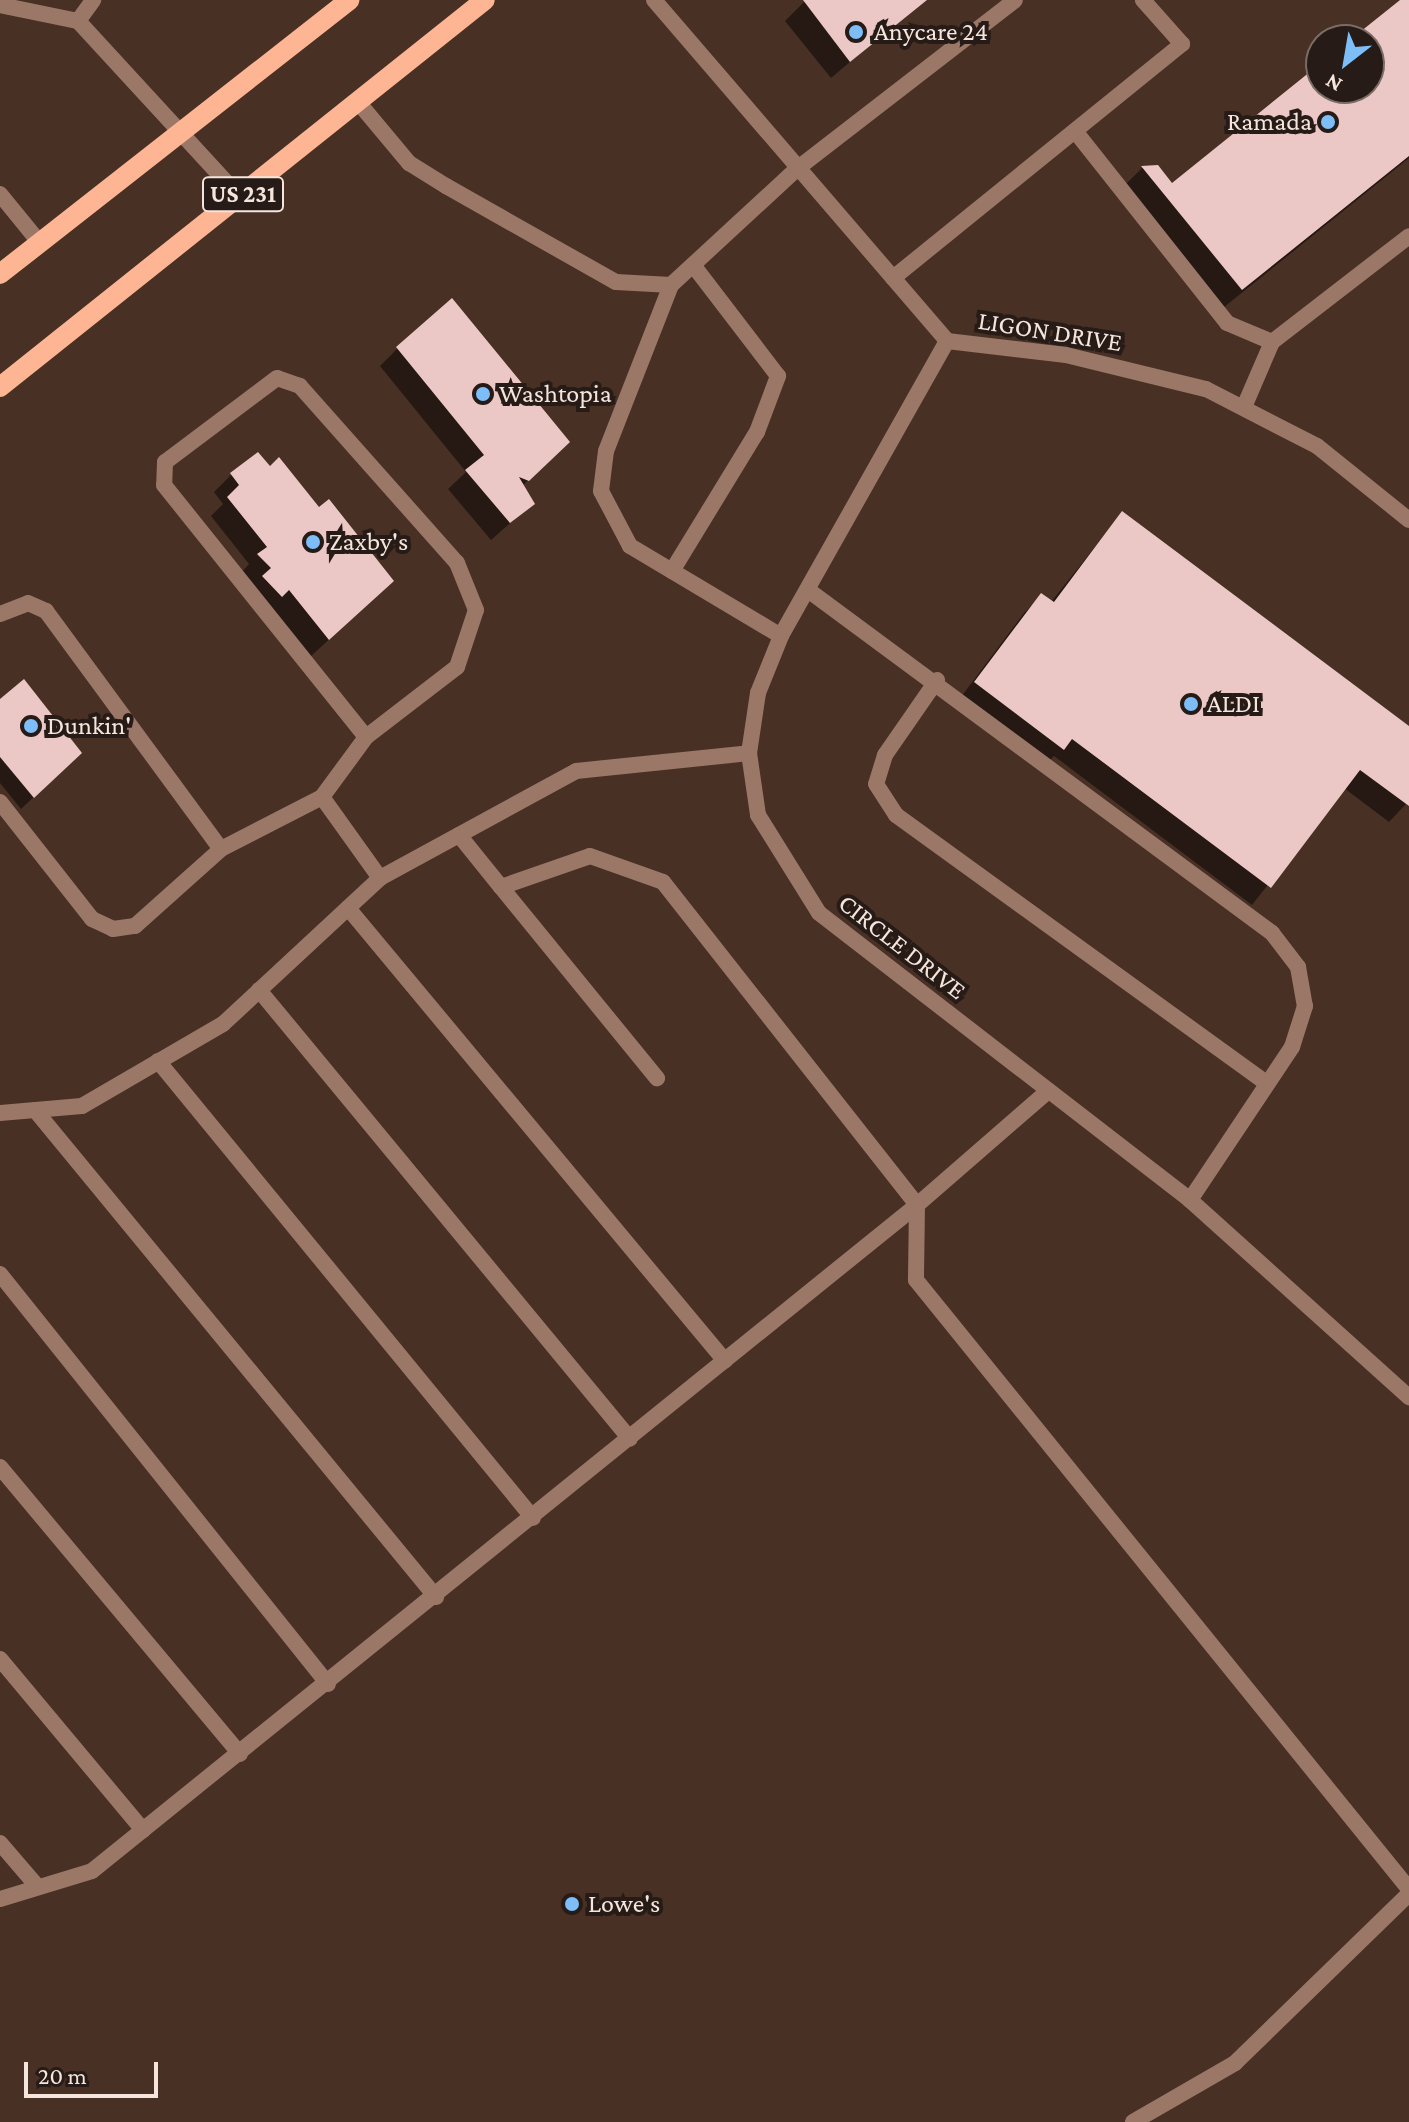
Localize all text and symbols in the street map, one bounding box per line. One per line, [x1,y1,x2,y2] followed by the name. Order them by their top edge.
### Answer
[874,16,988,48] place label: Anycare 24
[845,21,867,43] marker: Anycare 24
[1305,24,1385,104] north arrow
[1321,69,1346,98] text: N
[1227,106,1312,138] place label: Ramada
[1319,113,1337,131] marker: Ramada
[201,174,285,214] road number: US 231
[976,305,1124,359] street label: LIGON DRIVE
[499,378,612,410] place label: Washtopia
[474,385,492,403] marker: Washtopia
[329,526,408,558] place label: Zaxby's
[304,533,322,551] marker: Zaxby's
[1207,688,1260,720] place label: ALDI
[1182,695,1200,713] marker: ALDI
[47,710,131,742] place label: Dunkin'
[22,717,40,735] marker: Dunkin'
[832,888,972,1006] street label: CIRCLE DRIVE
[588,1888,660,1920] place label: Lowe's
[563,1895,581,1913] marker: Lowe's
[28,2046,162,2096] scale bar
[38,2062,87,2089] text: 20 m

